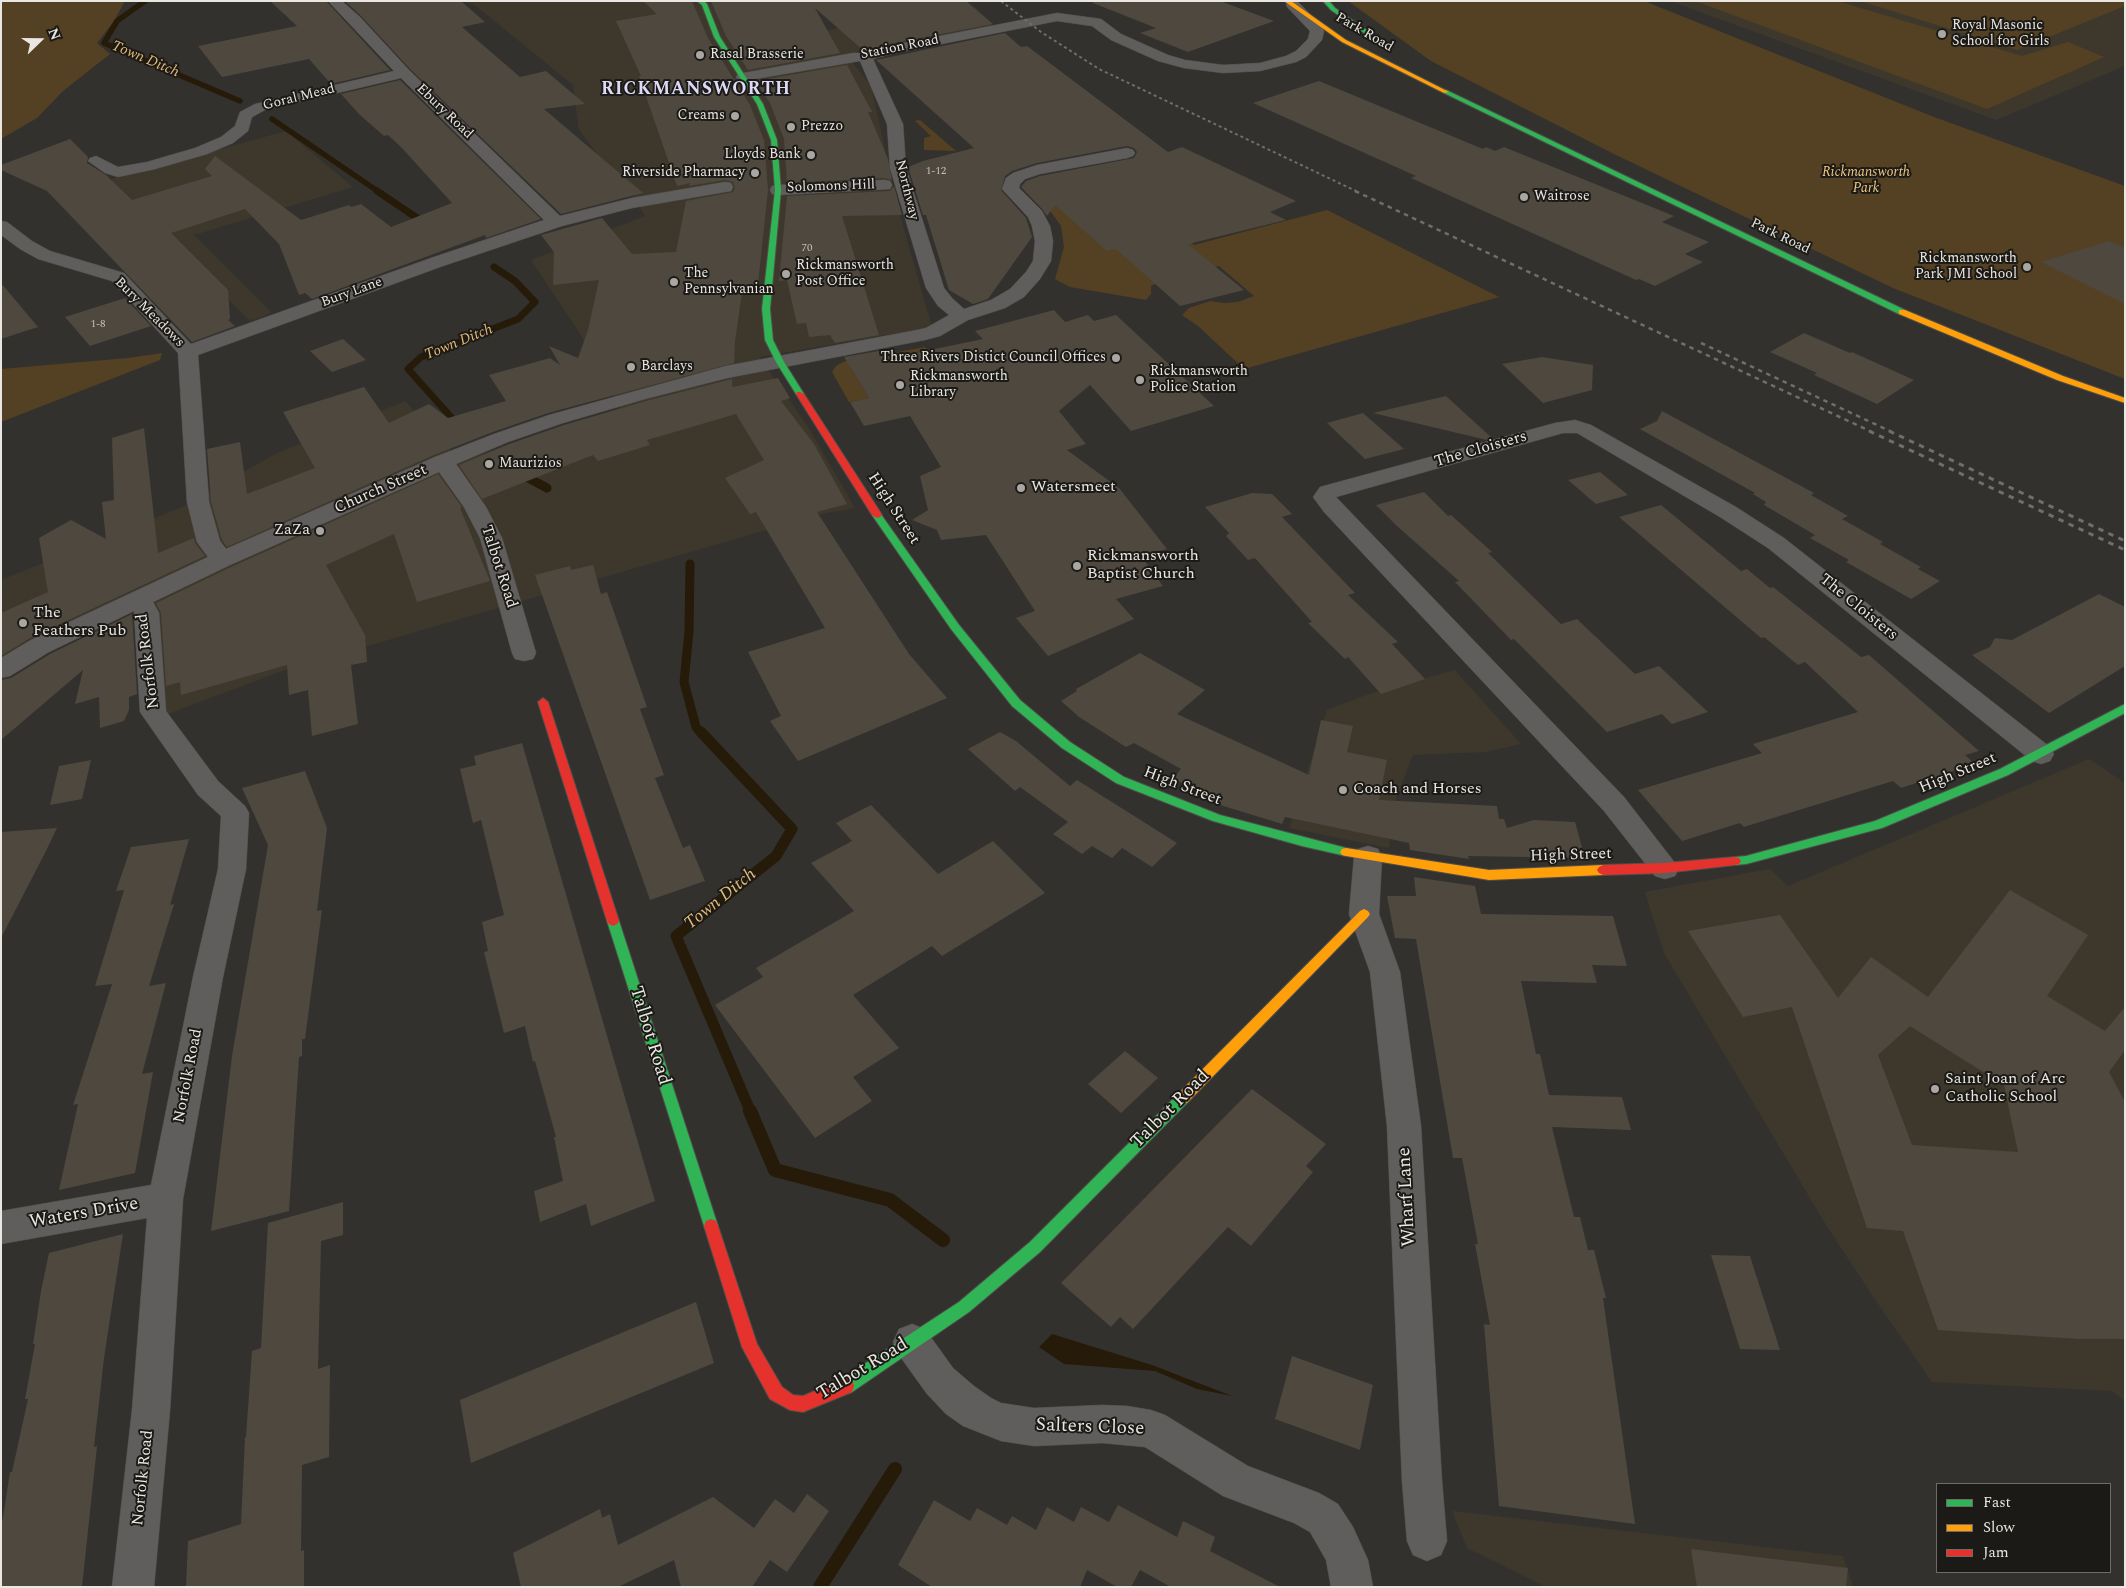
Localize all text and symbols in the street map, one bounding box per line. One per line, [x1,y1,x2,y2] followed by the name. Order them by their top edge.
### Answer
[1332,10,1396,56] street label: Park Road
[15,15,65,65] north arrow
[1952,18,2050,50] place label: Royal Masonic School for Girls
[42,25,66,43] text: N
[1936,28,1948,40] marker: Royal Masonic School for Girls
[859,32,941,64] street label: Station Road
[108,38,182,82] water label: Town Ditch
[710,47,804,63] place label: Rasal Brasserie
[694,49,706,61] marker: Rasal Brasserie
[599,79,793,101] district label: RICKMANSWORTH
[261,81,337,115] street label: Goral Mead
[412,81,476,143] street label: Ebury Road
[677,108,725,124] place label: Creams
[729,110,741,122] marker: Creams
[801,119,843,135] place label: Prezzo
[785,121,797,133] marker: Prezzo
[724,147,801,163] place label: Lloyds Bank
[805,149,817,161] marker: Lloyds Bank
[890,158,922,222] street label: Northway
[622,165,745,181] place label: Riverside Pharmacy
[926,165,946,179] house number: 1-12
[1822,165,1910,198] park label: Rickmansworth Park
[749,167,761,179] marker: Riverside Pharmacy
[787,177,875,197] street label: Solomons Hill
[1534,189,1590,205] place label: Waitrose
[1518,191,1530,203] marker: Waitrose
[1748,215,1812,259] street label: Park Road
[802,242,812,256] house number: 70
[1915,251,2017,284] place label: Rickmansworth Park JMI School
[796,258,894,290] place label: Rickmansworth Post Office
[2021,261,2033,273] marker: Rickmansworth Park JMI School
[684,266,774,298] place label: The Pennsylvanian
[780,268,792,280] marker: Rickmansworth Post Office
[319,274,385,312] street label: Bury Lane
[111,275,187,351] street label: Bury Meadows
[668,276,680,288] marker: The Pennsylvanian
[90,318,106,332] house number: 1-8
[422,321,496,365] water label: Town Ditch
[881,350,1106,366] place label: Three Rivers Distict Council Offices
[1110,352,1122,364] marker: Three Rivers Distict Council Offices
[641,359,693,375] place label: Barclays
[625,361,637,373] marker: Barclays
[1150,364,1248,397] place label: Rickmansworth Police Station
[910,369,1008,402] place label: Rickmansworth Library
[1134,374,1146,386] marker: Rickmansworth Police Station
[894,379,906,391] marker: Rickmansworth Library
[1433,428,1529,472] street label: The Cloisters
[499,456,562,472] place label: Maurizios
[483,458,495,470] marker: Maurizios
[332,461,430,519] street label: Church Street
[863,469,923,549] street label: High Street
[1031,478,1116,498] place label: Watersmeet
[1015,482,1027,494] marker: Watersmeet
[274,521,310,541] place label: ZaZa
[476,523,520,611] street label: Talbot Road
[314,525,326,537] marker: ZaZa
[1087,547,1199,585] place label: Rickmansworth Baptist Church
[1071,560,1083,572] marker: Rickmansworth Baptist Church
[1815,571,1901,645] street label: The Cloisters
[33,604,126,642] place label: The Feathers Pub
[134,612,164,710] street label: Norfolk Road
[17,617,29,629] marker: The Feathers Pub
[1917,749,1999,799] street label: High Street
[1140,763,1224,811] street label: High Street
[1353,780,1482,800] place label: Coach and Horses
[1337,784,1349,796] marker: Coach and Horses
[1530,845,1612,867] street label: High Street
[681,865,761,935] water label: Town Ditch
[623,984,675,1088] street label: Talbot Road
[170,1027,208,1125] street label: Norfolk Road
[1127,1066,1215,1154] street label: Talbot Road
[1945,1070,2066,1108] place label: Saint Joan of Arc Catholic School
[1929,1083,1941,1095] marker: Saint Joan of Arc Catholic School
[1394,1147,1422,1247] street label: Wharf Lane
[28,1193,140,1235] street label: Waters Drive
[813,1334,913,1406] street label: Talbot Road
[1035,1415,1145,1441] street label: Salters Close
[129,1429,159,1527] street label: Norfolk Road
[1936,1483,2111,1573] legend
[1983,1491,2011,1514] text: Fast
[1983,1516,2015,1539] text: Slow
[1983,1541,2009,1564] text: Jam

